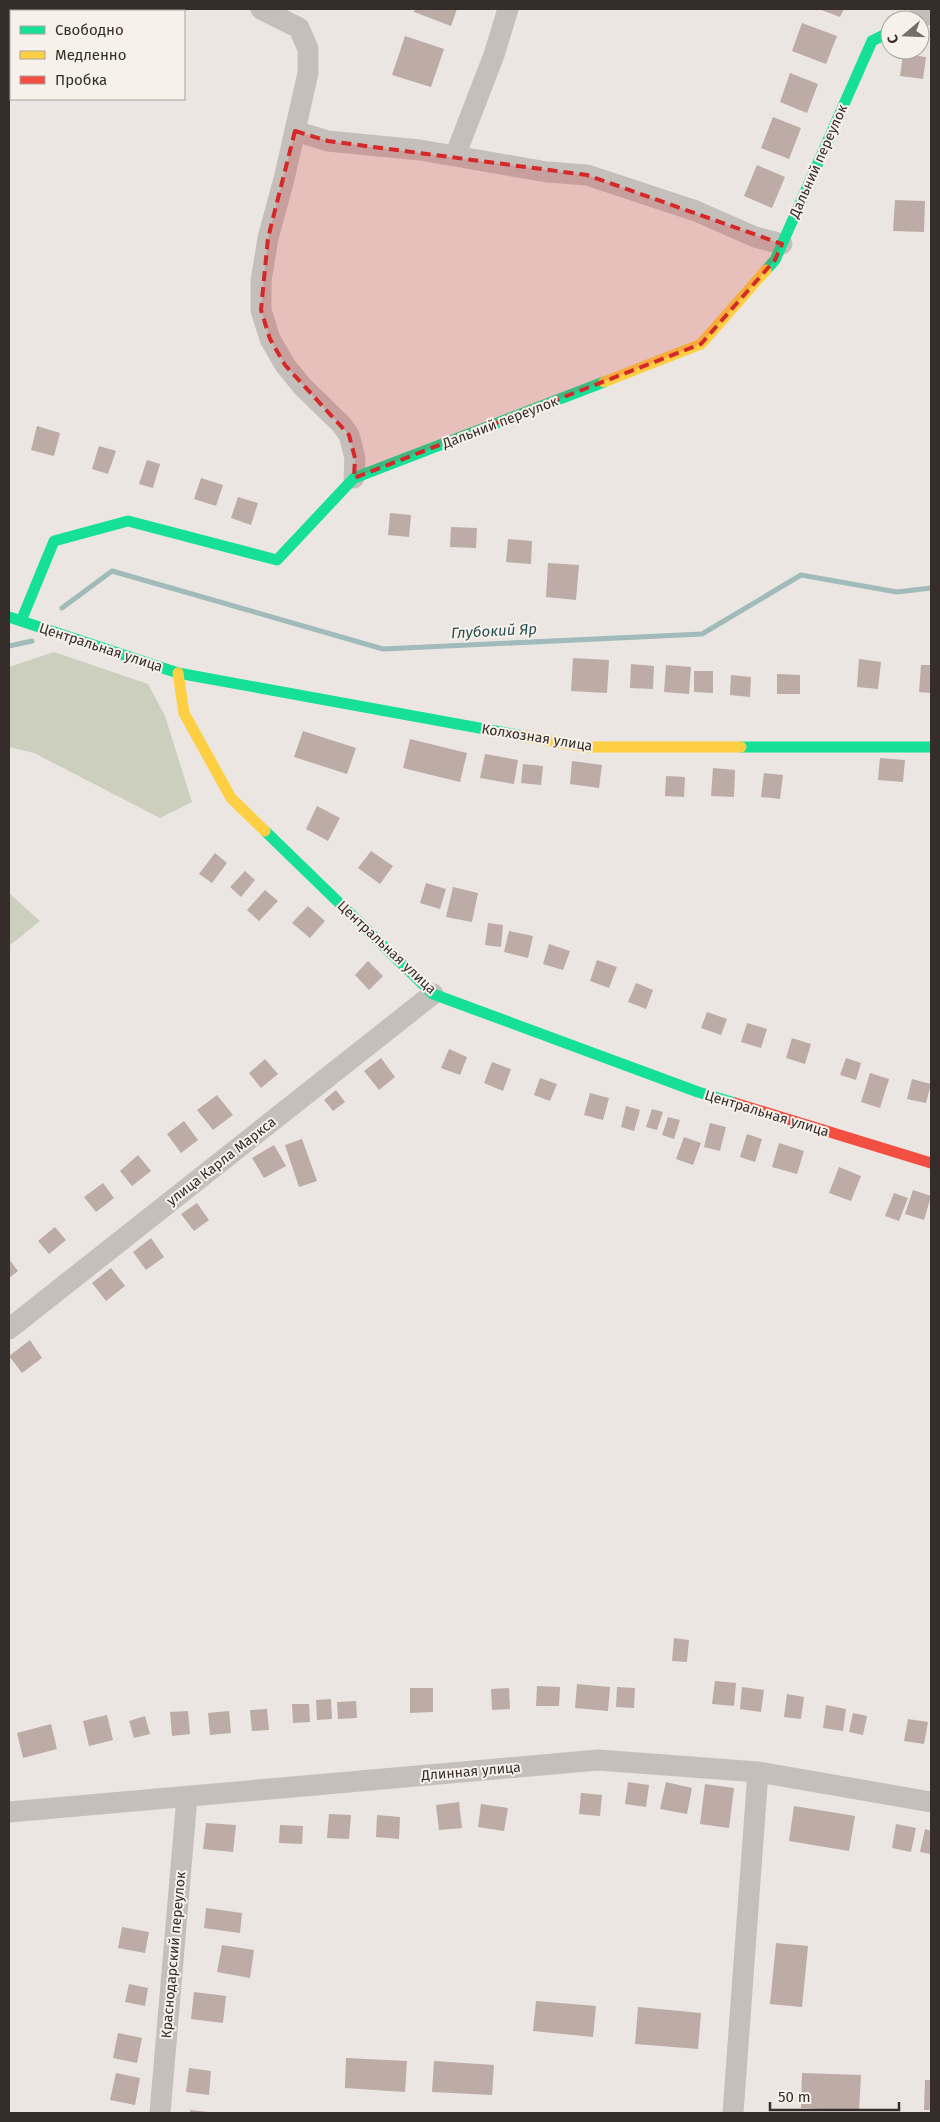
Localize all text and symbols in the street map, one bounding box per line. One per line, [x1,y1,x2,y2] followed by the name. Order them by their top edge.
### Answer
[10,10,185,100] legend
[880,10,930,60] north arrow
[55,21,124,39] text: Свободно
[884,32,903,46] text: С
[55,46,127,64] text: Медленно
[55,71,107,89] text: Пробка
[785,101,851,221] street label: Дальний переулок
[439,392,561,453] street label: Дальний переулок
[37,619,165,675] street label: Центральная улица
[451,620,537,642] water label: Глубокий Яр
[480,720,594,755] street label: Колхозная улица
[334,897,440,998] street label: Центральная улица
[703,1086,831,1140] street label: Центральная улица
[163,1113,279,1209] street label: улица Карла Маркса
[420,1759,521,1784] street label: Длинная улица
[158,1870,189,2039] street label: Краснодарский переулок
[770,2080,899,2112] scale bar
[778,2088,811,2106] text: 50 m

